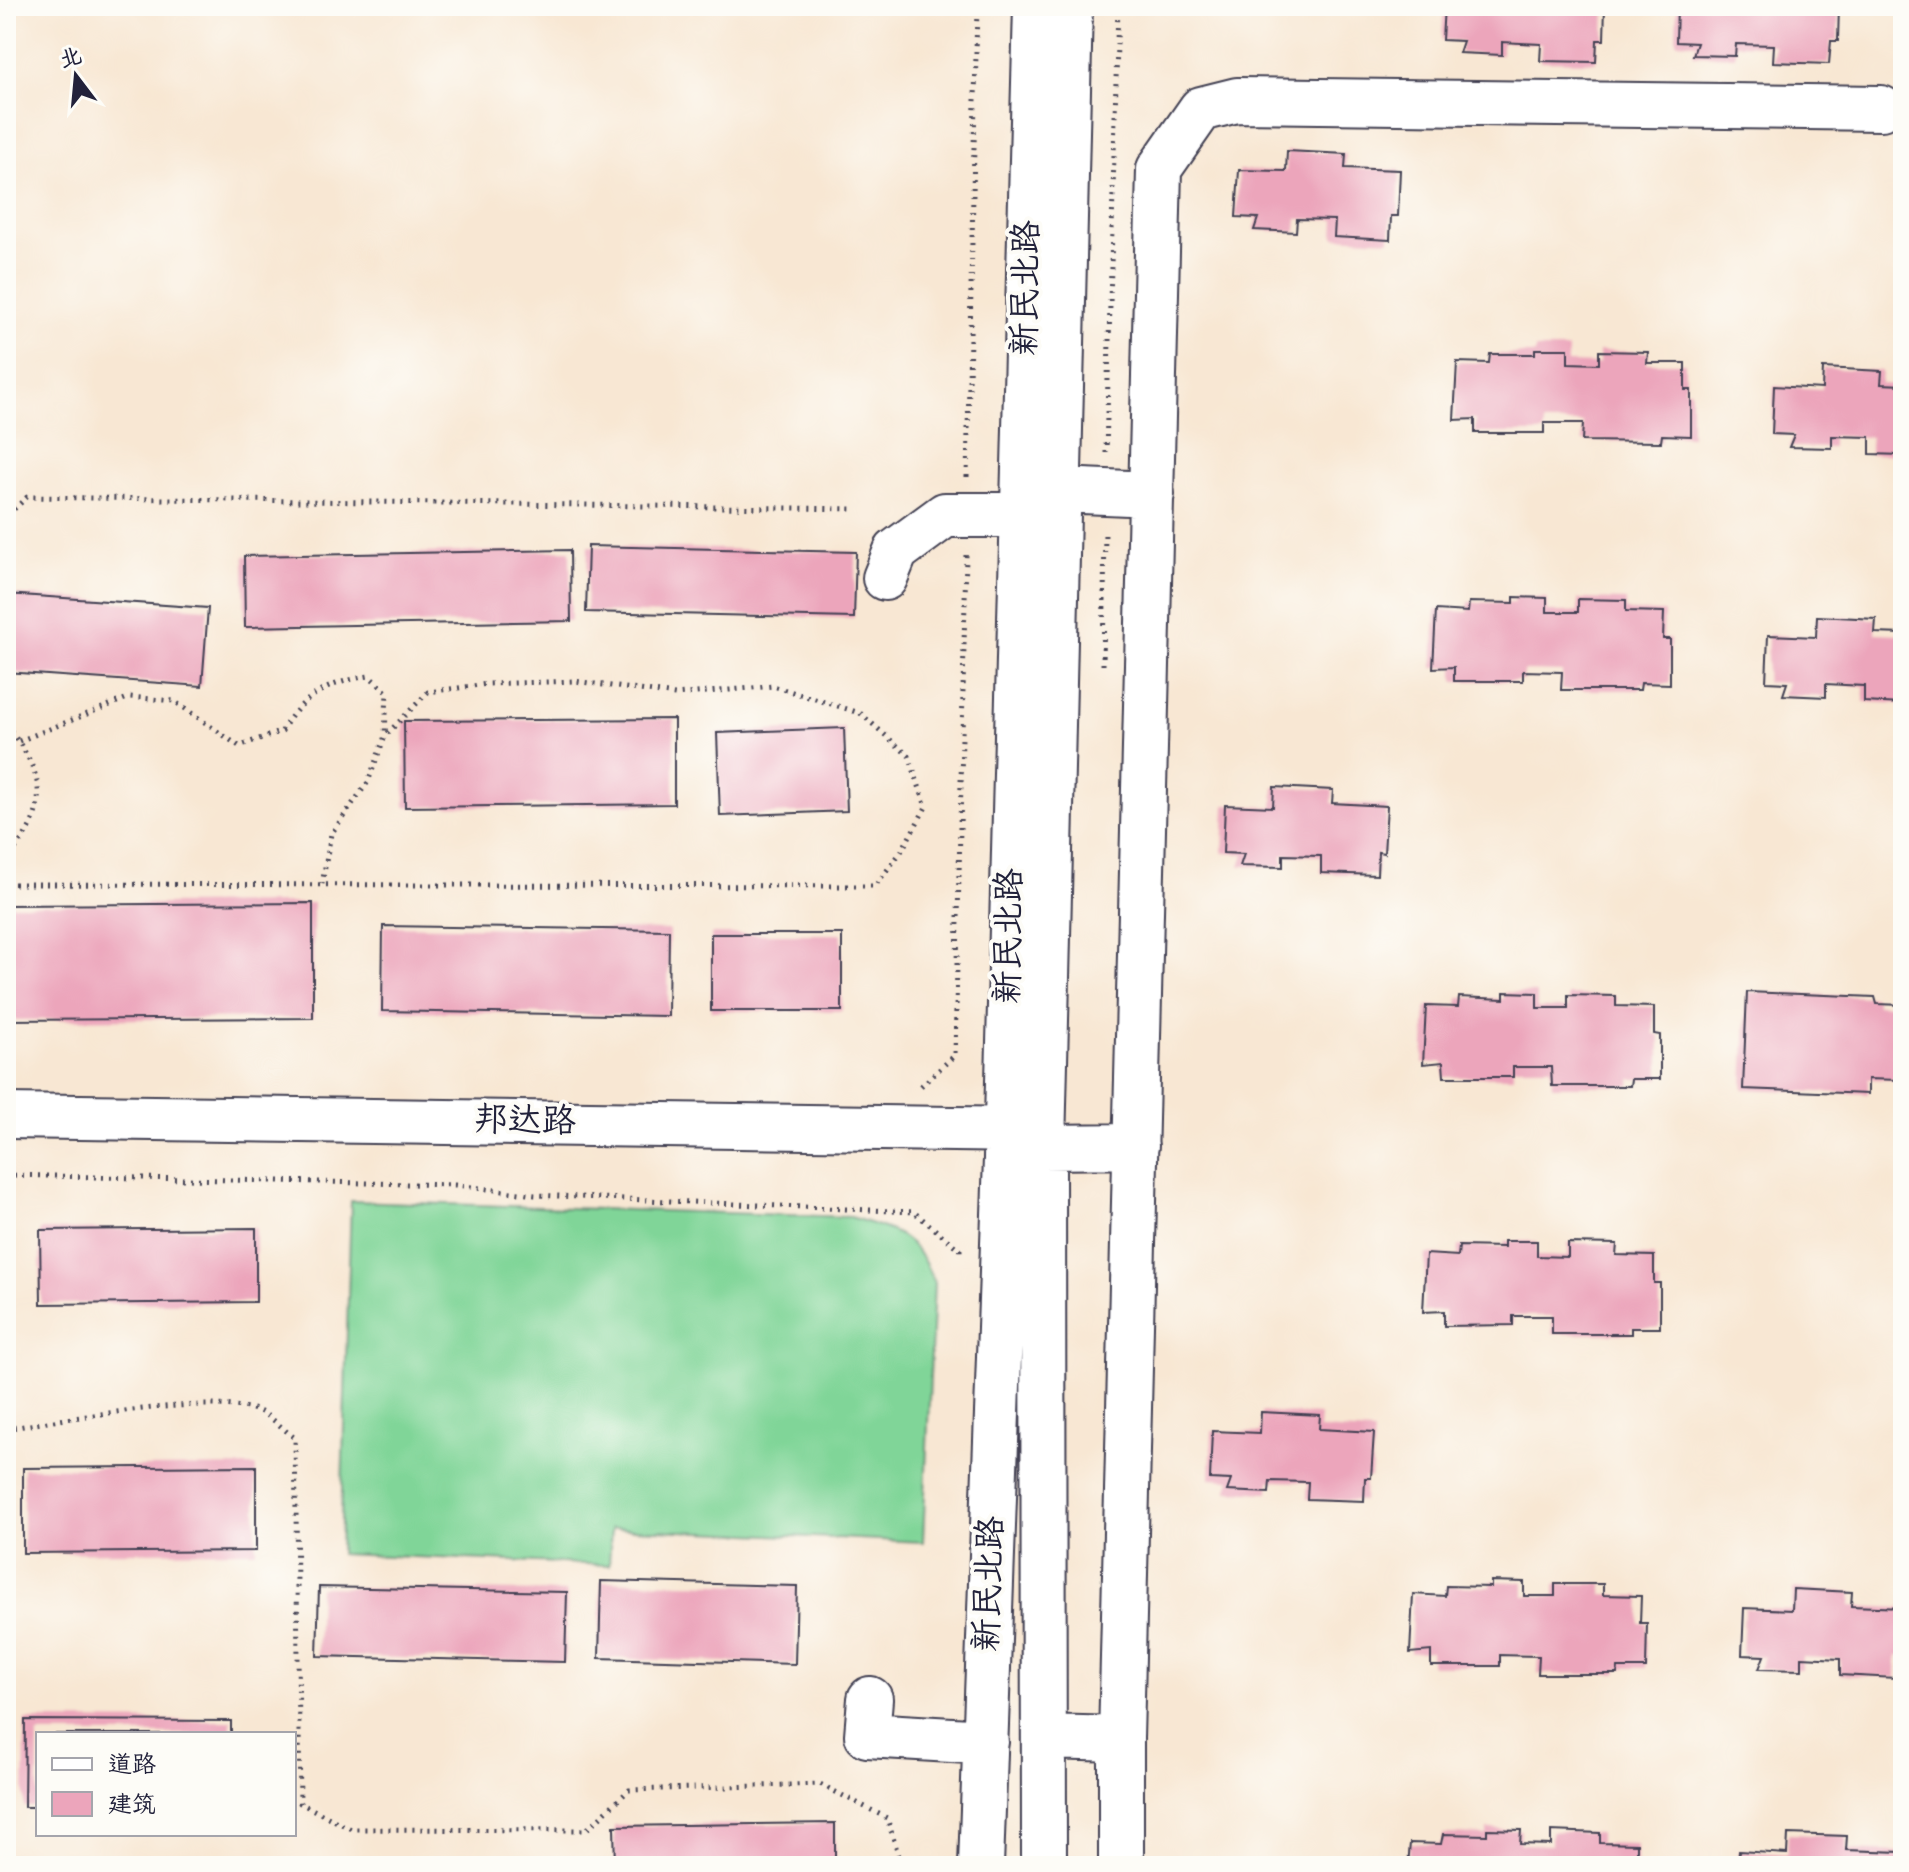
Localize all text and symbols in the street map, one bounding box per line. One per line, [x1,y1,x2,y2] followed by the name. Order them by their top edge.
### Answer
[36,36,116,116] north arrow
[56,41,86,78] text: 北
[1002,220,1054,356] street label: 新民北路
[985,868,1037,1004] street label: 新民北路
[474,1097,576,1149] street label: 邦达路
[964,1515,1018,1653] street label: 新民北路
[36,1732,296,1836] legend
[108,1749,156,1784] text: 道路
[108,1789,156,1824] text: 建筑

